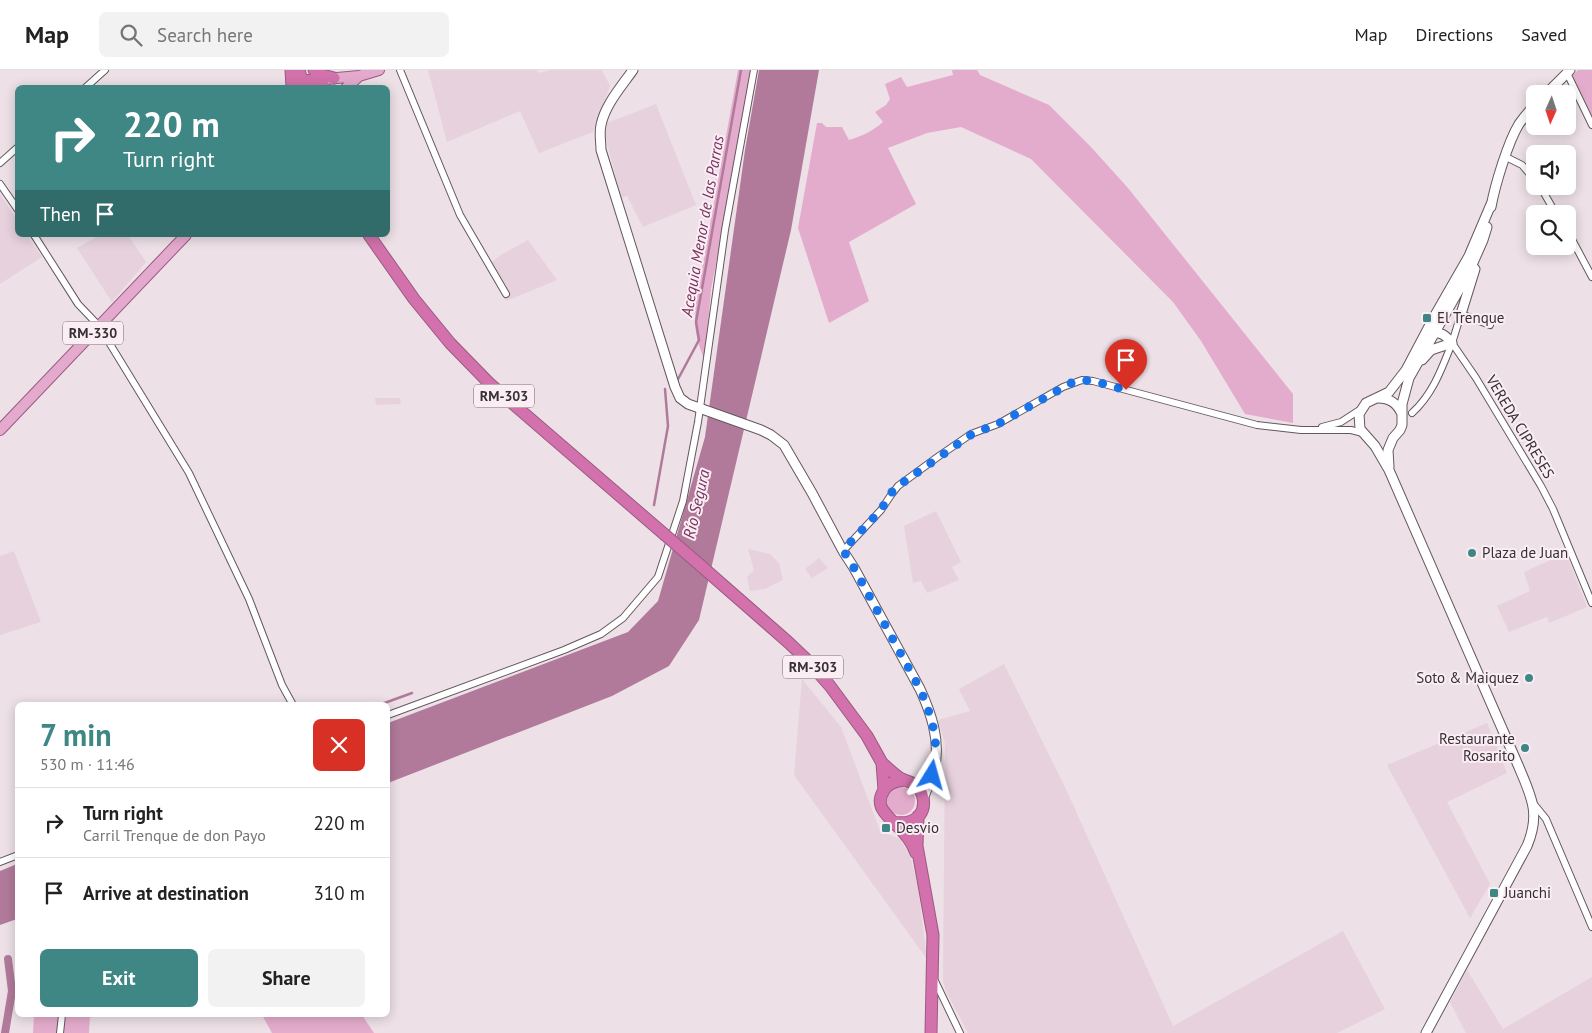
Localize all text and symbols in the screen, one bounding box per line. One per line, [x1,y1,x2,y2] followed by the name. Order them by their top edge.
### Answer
[99,12,449,57] search box
[25,19,69,50] text: Map
[117,21,145,49] icon: search
[157,23,253,47] text: Search here
[1355,23,1387,46] text: Map
[1415,23,1493,46] text: Directions
[1521,23,1567,46] text: Saved
[1526,85,1576,135] north arrow
[1526,85,1576,255] map controls
[123,101,220,147] text: 220 m
[40,105,105,170] icon: right
[676,133,728,319] water label: Acequia Menor de las Parras
[123,145,215,173] text: Turn right
[1526,145,1576,195] button: sound
[91,200,119,228] icon: arrive
[40,202,81,226] text: Then
[1526,205,1576,255] button: search
[1437,308,1504,327] place label: El Trenque
[1421,312,1433,324] marker: El Trenque
[63,322,123,344] road number: RM-330
[1105,339,1147,390] pin
[1112,346,1140,374] icon: arrive
[1482,371,1559,482] street label: VEREDA CIPRESES
[474,384,534,408] road number: RM-303
[678,467,714,540] water label: Río Segura
[1482,543,1568,562] place label: Plaza de Juan
[1466,547,1478,559] marker: Plaza de Juan
[783,656,843,678] road number: RM-303
[1416,668,1519,687] place label: Soto & Maiquez
[1523,672,1535,684] marker: Soto & Maiquez
[40,715,112,754] text: 7 min
[313,719,365,771] button: close
[1439,729,1515,765] place label: Restaurante Rosarito
[1519,742,1531,754] marker: Restaurante Rosarito
[905,748,957,800] position arrow
[40,754,135,774] text: 530 m · 11:46
[83,801,163,825] text: Turn right
[40,809,68,837] icon: right
[313,811,365,835] text: 220 m
[896,818,939,837] place label: Desvio
[880,822,892,834] marker: Desvio
[83,825,266,845] text: Carril Trenque de don Payo
[40,879,68,907] icon: arrive
[83,881,249,905] text: Arrive at destination
[313,881,365,905] text: 310 m
[1503,883,1551,902] place label: Juanchi
[1488,887,1500,899] marker: Juanchi
[40,949,198,1007] button: Exit
[208,949,365,1007] button: Share

